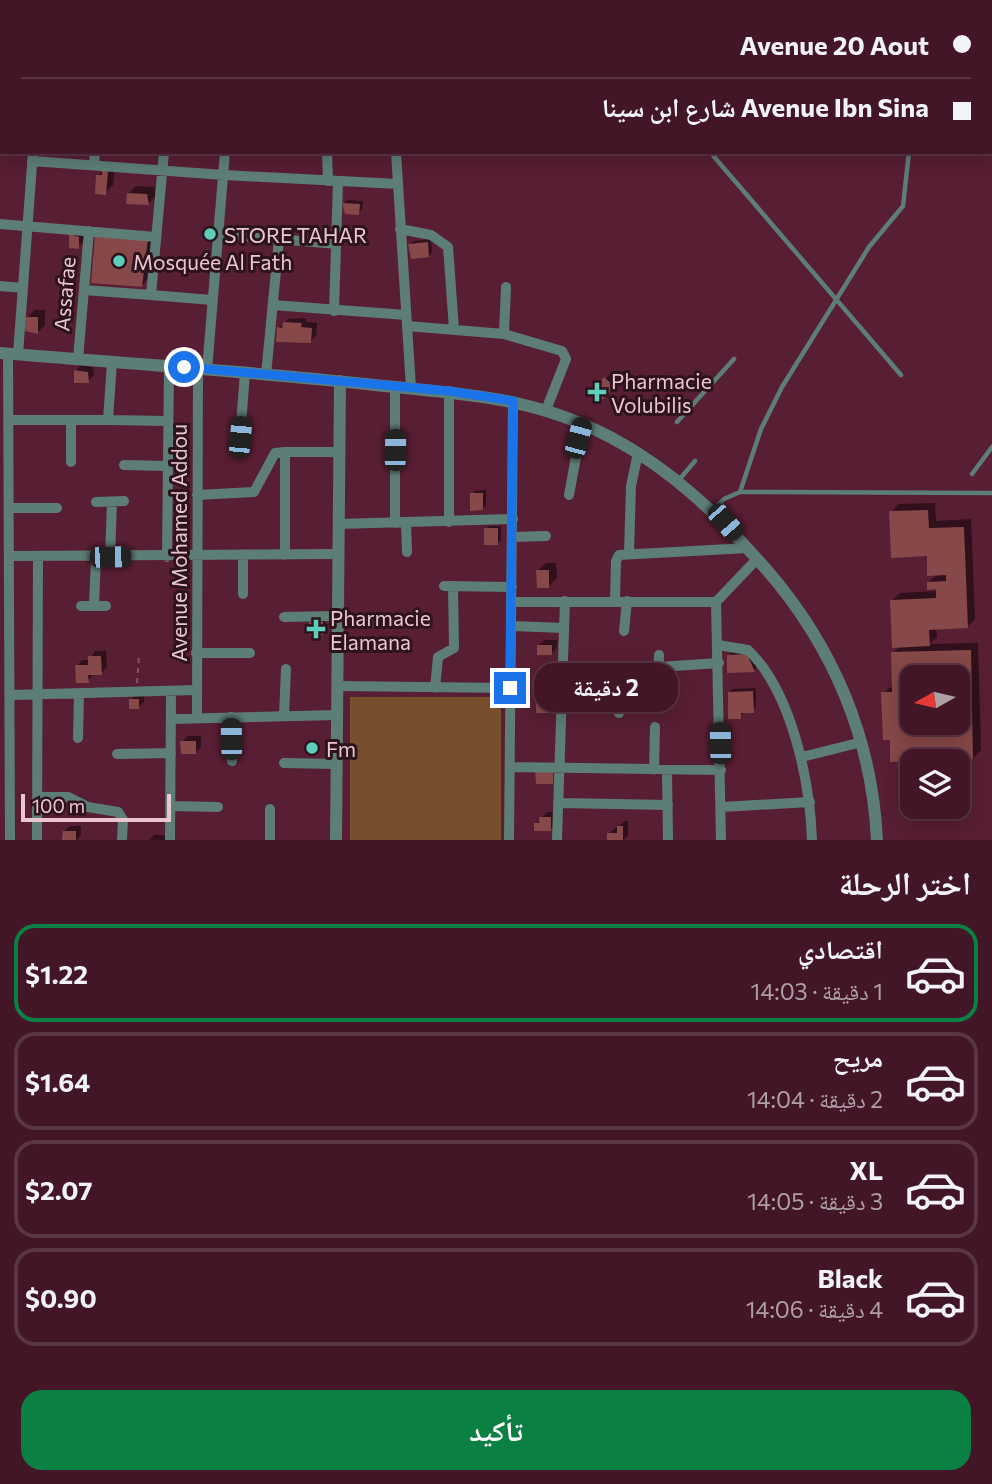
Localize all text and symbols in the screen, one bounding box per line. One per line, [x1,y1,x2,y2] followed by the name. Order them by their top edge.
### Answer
[740,29,929,60] text: Avenue 20 Aout
[602,91,929,122] text: Avenue Ibn Sina شارع ابن سينا
[224,222,367,247] place label: STORE TAHAR
[202,226,218,242] marker: STORE TAHAR
[133,249,292,274] place label: Mosquée Al Fath
[111,253,127,269] marker: Mosquée Al Fath
[48,256,80,332] street label: Assafae
[168,351,200,383] route start
[611,368,712,417] place label: Pharmacie Volubilis
[589,384,605,400] marker: Pharmacie Volubilis
[228,415,253,459] car
[563,415,594,461] car
[166,424,191,662] street label: Avenue Mohamed Addou
[385,429,406,471] car
[704,499,747,545] car
[89,546,132,568] car
[330,605,431,654] place label: Pharmacie Elamana
[308,621,324,637] marker: Pharmacie Elamana
[534,664,678,712] callout: 2 دقيقة
[900,665,970,735] north arrow
[900,665,970,819] map controls
[494,672,526,704] route end
[573,673,639,701] text: 2 دقيقة
[221,718,242,760] car
[710,722,731,764] car
[326,736,356,761] place label: Fm
[304,740,320,756] marker: Fm
[900,749,970,819] button: layers
[21,791,172,823] scale bar
[32,794,85,817] text: 100 m
[839,862,971,902] text: اختر الرحلة
[798,933,883,964] text: اقتصادي
[904,942,967,1005] icon: car
[25,958,88,989] text: $1.22
[751,977,883,1005] text: 1 دقيقة · 14:03
[833,1041,883,1072] text: مريح
[904,1050,967,1113] icon: car
[25,1066,90,1097] text: $1.64
[747,1085,883,1113] text: 2 دقيقة · 14:04
[849,1154,883,1185] text: XL
[904,1158,967,1221] icon: car
[25,1174,93,1205] text: $2.07
[747,1187,883,1215] text: 3 دقيقة · 14:05
[817,1262,883,1293] text: Black
[904,1266,967,1329] icon: car
[25,1282,97,1313] text: $0.90
[746,1295,883,1323] text: 4 دقيقة · 14:06
[21,1390,971,1470] button: تأكيد

